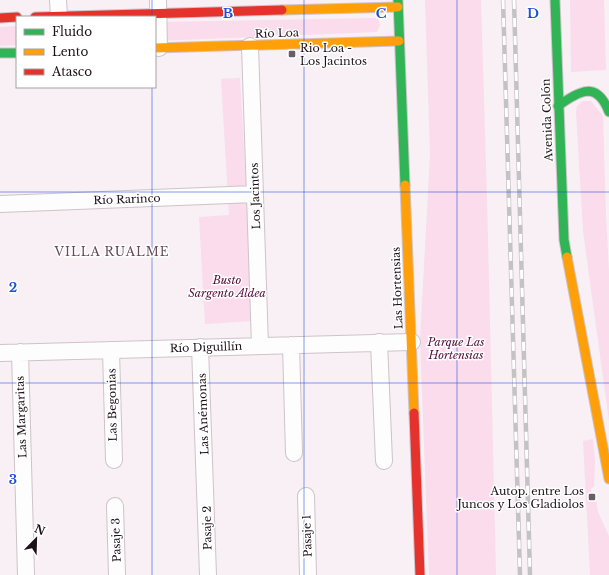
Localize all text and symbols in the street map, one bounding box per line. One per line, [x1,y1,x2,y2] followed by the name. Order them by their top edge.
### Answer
[223,5,233,22] text: B
[376,5,387,22] text: C
[527,5,539,22] text: D
[16,16,156,88] legend
[52,24,92,39] text: Fluido
[255,25,300,41] street label: Río Loa
[300,41,367,68] place label: Rio Loa - Los Jacintos
[52,44,88,59] text: Lento
[287,49,297,59] marker: Rio Loa - Los Jacintos
[51,64,92,79] text: Atasco
[539,78,555,163] street label: Avenida Colón
[247,162,263,230] street label: Los Jacintos
[93,191,161,207] street label: Río Rarinco
[54,244,169,259] district label: VILLA RUALME
[389,247,405,329] street label: Las Hortensias
[188,273,266,300] park label: Busto Sargento Aldea
[9,279,17,296] text: 2
[427,335,484,362] park label: Parque Las Hortensias
[170,339,243,355] street label: Río Diguillín
[104,368,120,442] street label: Las Begonias
[195,373,211,455] street label: Las Anémonas
[13,376,29,458] street label: Las Margaritas
[9,471,17,488] text: 3
[455,484,584,511] place label: Autop. entre Los Juncos y Los Gladiolos
[587,492,597,502] marker: Autop. entre Los Juncos y Los Gladiolos
[200,506,214,550] street label: Pasaje 2
[299,515,315,557] street label: Pasaje 1
[108,517,124,562] street label: Pasaje 3
[16,519,56,559] north arrow
[32,521,48,539] text: N

